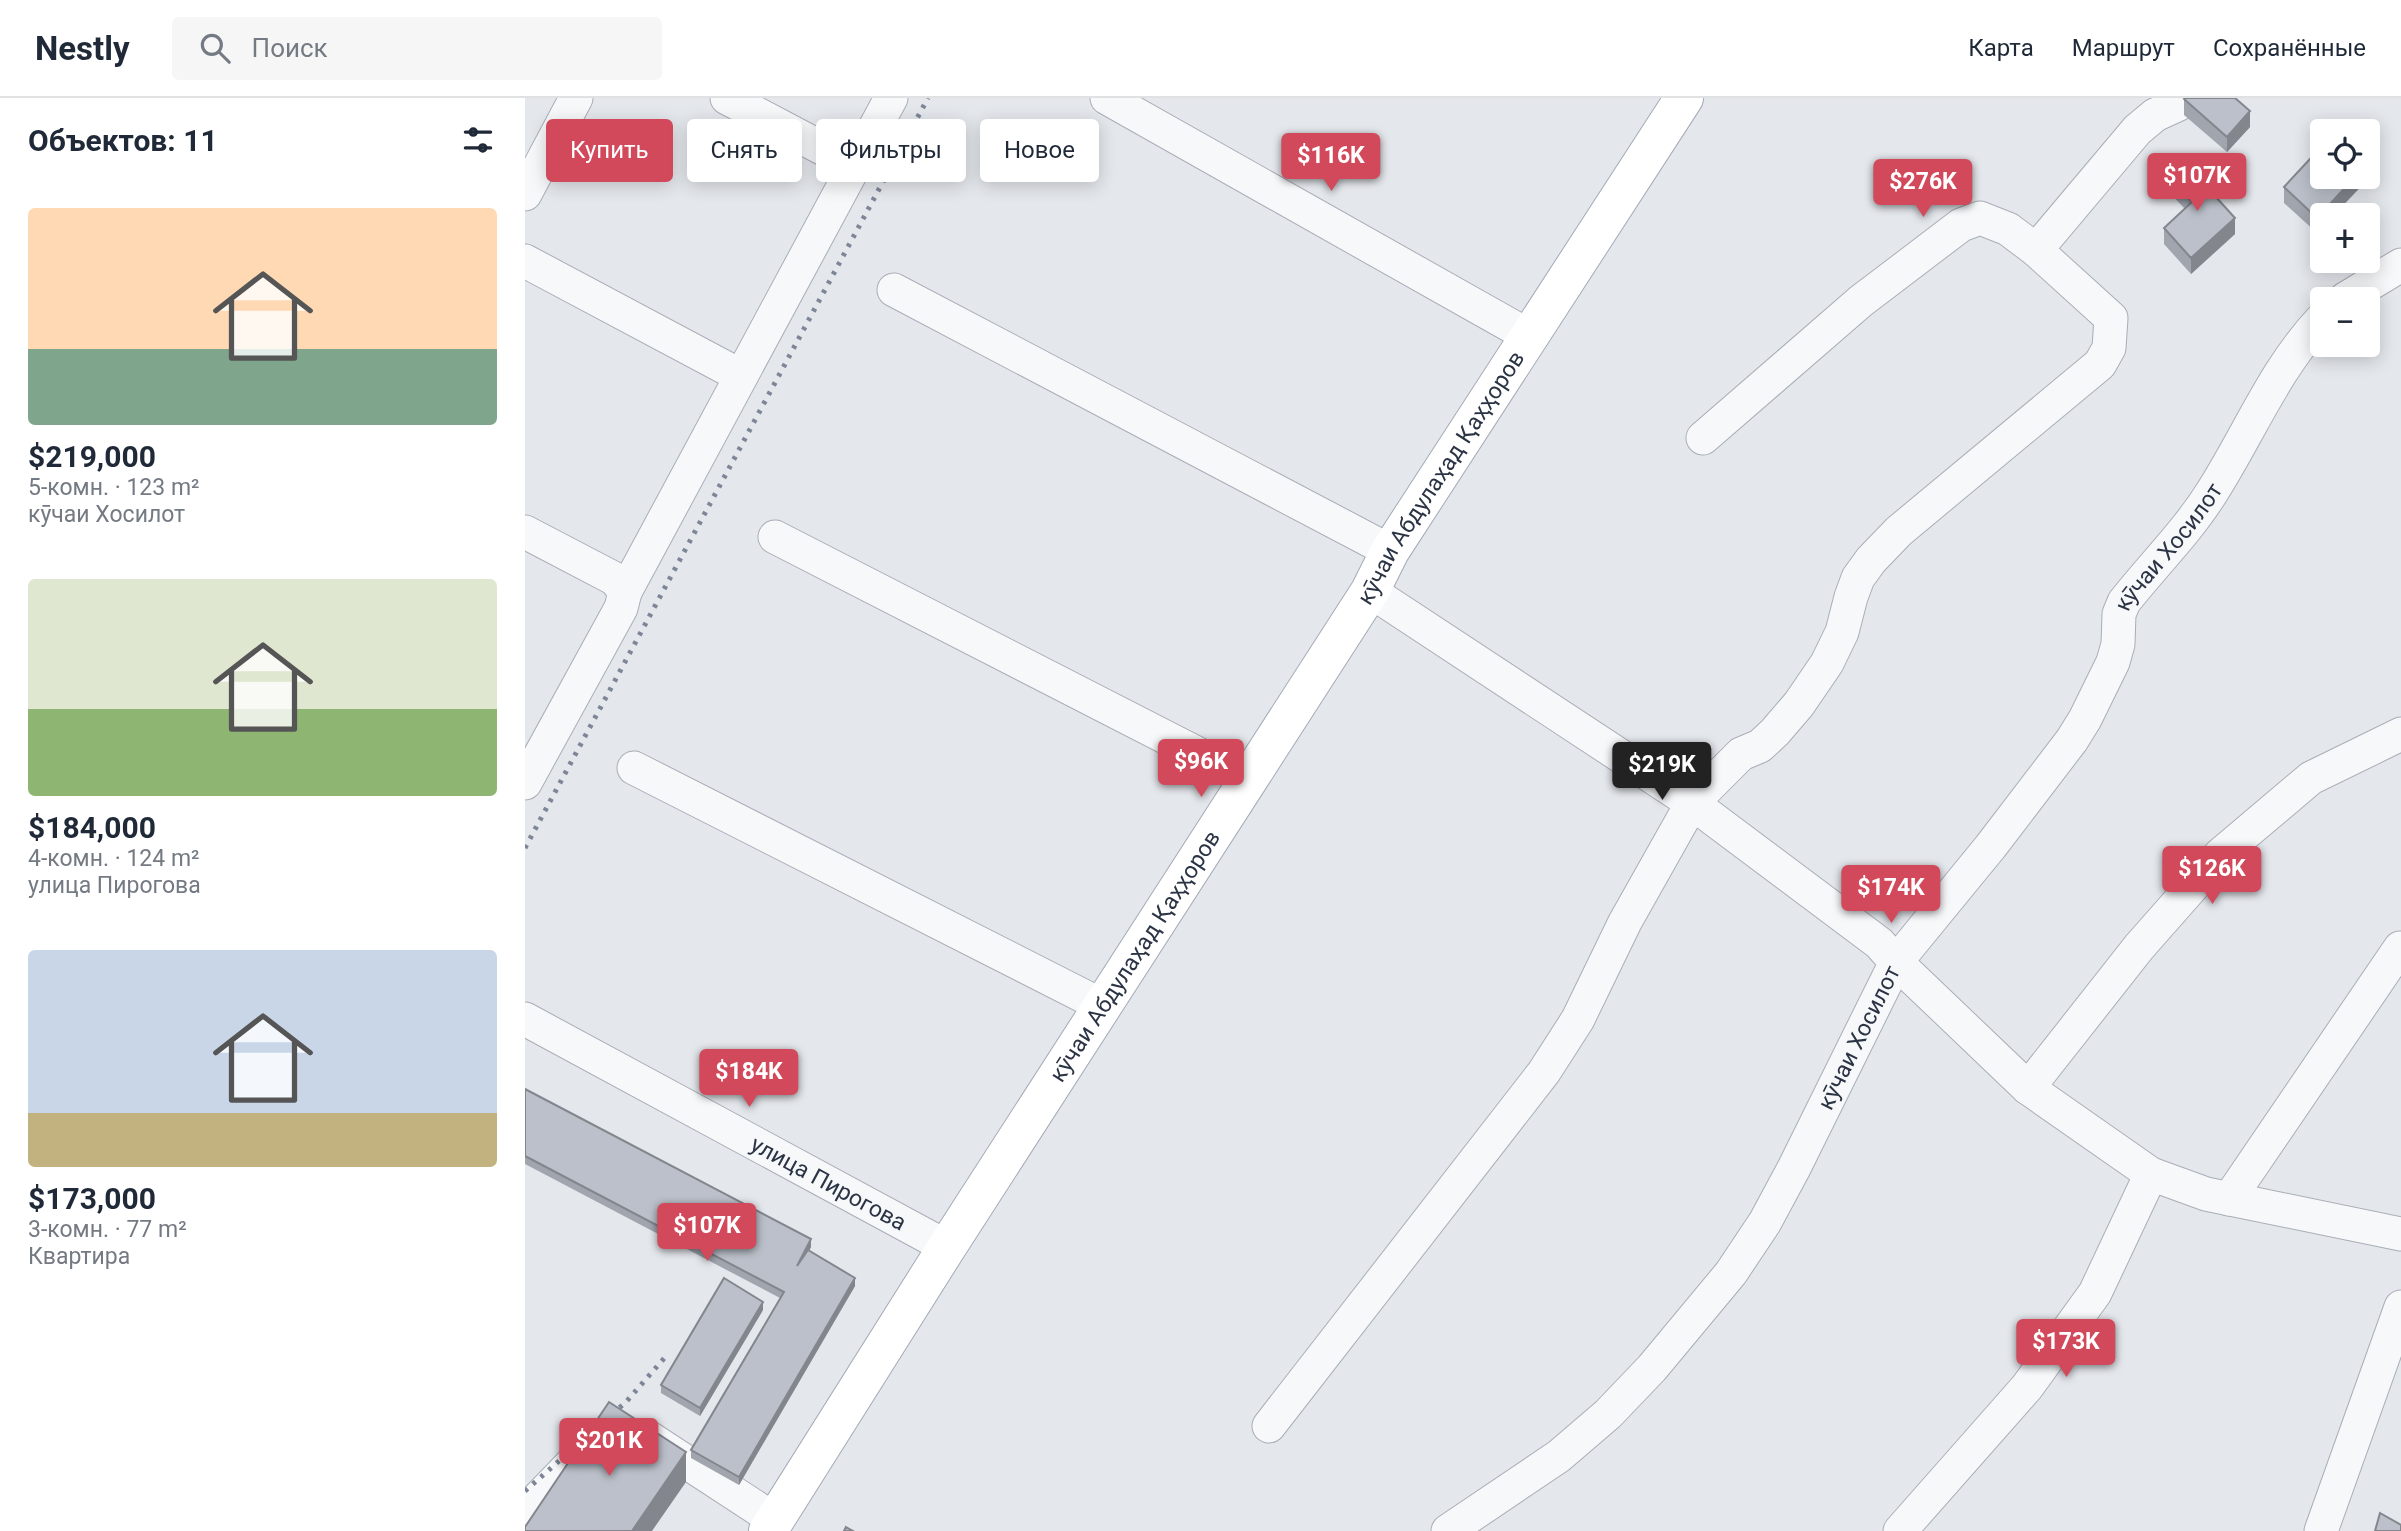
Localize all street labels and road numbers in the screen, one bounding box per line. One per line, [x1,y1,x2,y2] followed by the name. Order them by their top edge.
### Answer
[1352,346,1530,610] street label: кӯчаи Абдулаҳад Қаҳҳоров
[2109,478,2228,615] street label: кӯчаи Хосилот
[1044,825,1226,1087] street label: кӯчаи Абдулаҳад Қаҳҳоров
[1812,961,1906,1114] street label: кӯчаи Хосилот
[746,1130,911,1236] street label: улица Пирогова

